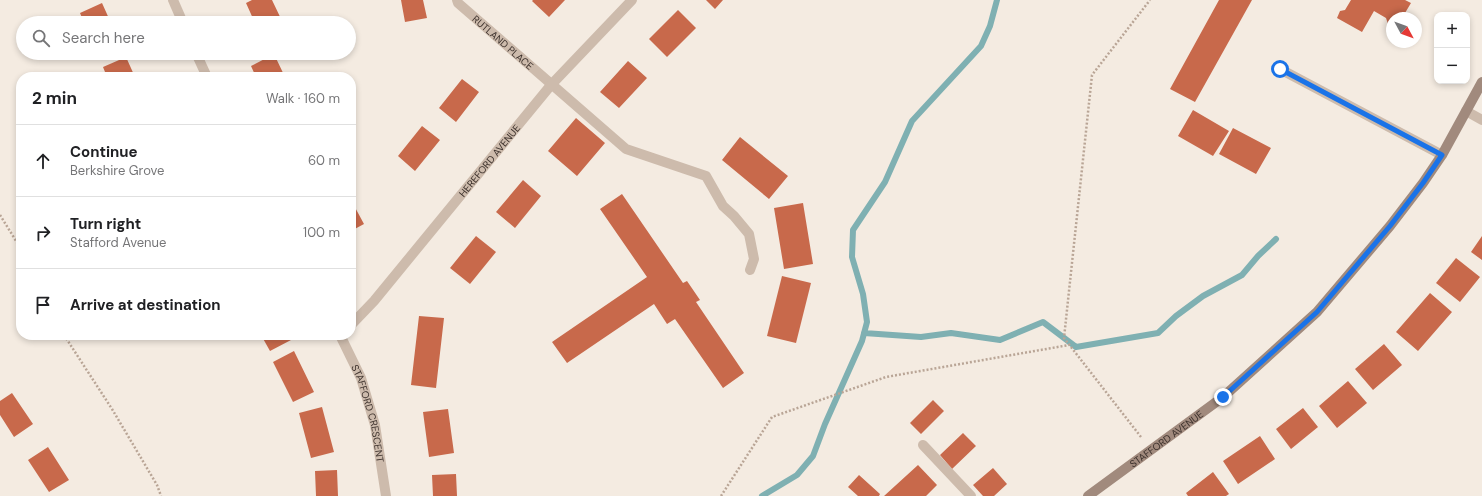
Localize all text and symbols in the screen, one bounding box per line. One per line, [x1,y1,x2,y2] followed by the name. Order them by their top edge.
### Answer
[1386,12,1422,48] north arrow
[1434,12,1470,84] map controls
[1434,12,1470,48] button: +
[470,13,536,73] street label: RUTLAND PLACE
[16,16,356,60] search box
[30,27,52,49] icon: search
[62,28,145,48] text: Search here
[1434,48,1470,84] button: −
[1271,60,1289,78] route start
[32,87,77,109] text: 2 min
[266,90,340,107] text: Walk · 160 m
[456,122,523,200] street label: HEREFORD AVENUE
[70,142,138,162] text: Continue
[32,150,54,172] icon: ahead
[308,152,340,169] text: 60 m
[70,162,164,179] text: Berkshire Grove
[70,214,141,234] text: Turn right
[32,222,54,244] icon: right
[303,224,340,241] text: 100 m
[70,234,166,251] text: Stafford Avenue
[32,294,54,316] icon: arrive
[70,295,221,315] text: Arrive at destination
[348,362,387,464] street label: STAFFORD CRESCENT
[1214,388,1232,406] route end
[1127,407,1206,470] street label: STAFFORD AVENUE

